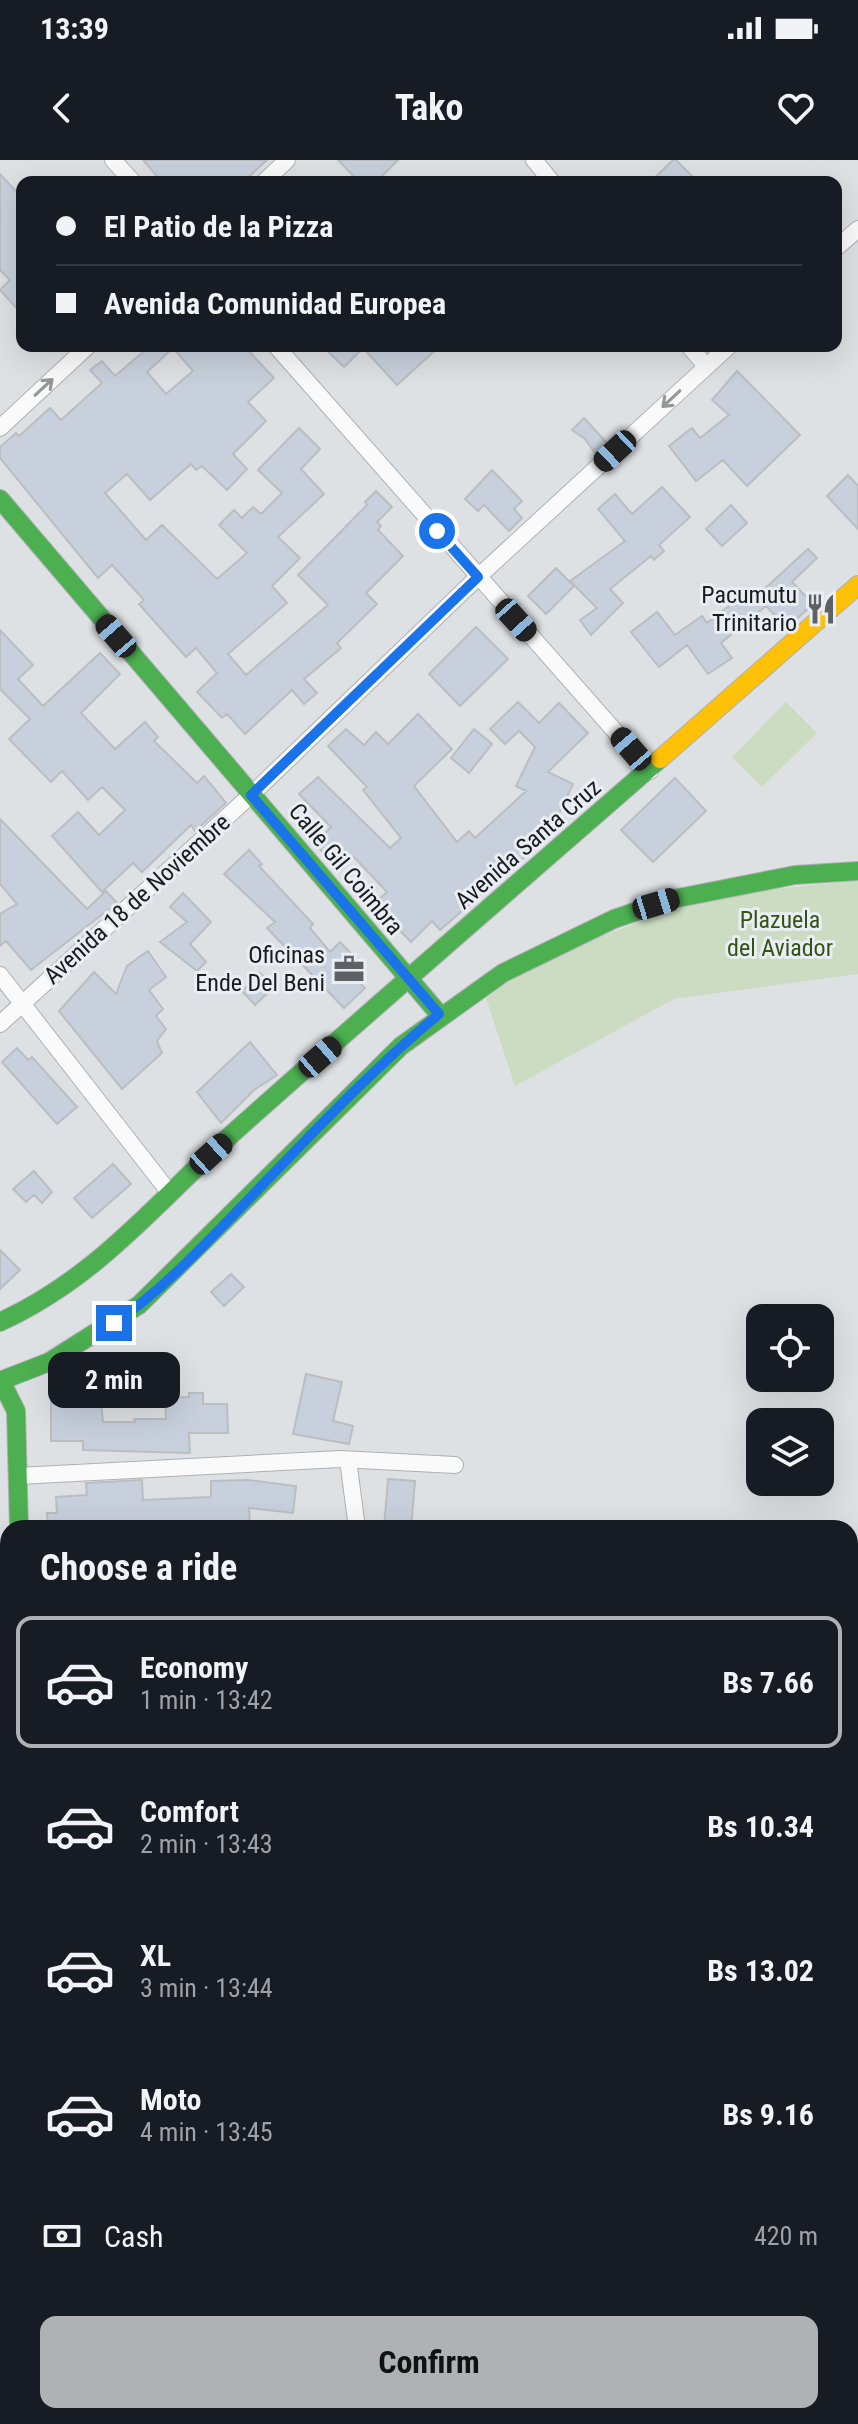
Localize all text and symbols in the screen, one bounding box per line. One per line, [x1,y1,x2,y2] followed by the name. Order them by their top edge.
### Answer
[40,11,109,46] text: 13:39
[40,86,84,130] icon: back
[774,86,818,130] icon: heart
[395,87,463,129] text: Tako
[104,209,333,244] text: El Patio de la Pizza
[104,286,446,321] text: Avenida Comunidad Europea
[34,378,54,397] one-way arrow
[661,389,681,408] one-way arrow
[589,426,641,476] car
[419,513,455,549] route start
[701,581,797,637] place label: Pacumutu Trinitario
[804,592,838,626] restaurant icon: Pacumutu Trinitario
[491,594,541,646] car
[91,610,141,662] car
[606,723,656,775] car
[450,773,606,915] street label: Avenida Santa Cruz
[283,798,409,940] street label: Calle Gil Coimbra
[38,808,236,990] street label: Avenida 18 de Noviembre
[630,886,682,922] car
[727,906,833,962] park label: Plazuela del Aviador
[195,941,325,997] place label: Oficinas Ende Del Beni
[332,952,366,986] office icon: Oficinas Ende Del Beni
[294,1032,346,1082] car
[185,1129,237,1179] car
[746,1304,834,1496] map controls
[746,1304,834,1392] button: locate
[96,1305,132,1341] route end
[48,1351,180,1407] callout: 2 min
[85,1365,143,1395] text: 2 min
[746,1408,834,1496] button: layers
[40,1547,237,1589] text: Choose a ride
[44,1646,116,1718] icon: car
[140,1650,248,1685] text: Economy
[722,1665,814,1700] text: Bs 7.66
[140,1685,273,1715] text: 1 min · 13:42
[44,1790,116,1862] icon: car
[140,1794,239,1829] text: Comfort
[707,1809,814,1844] text: Bs 10.34
[140,1829,273,1859] text: 2 min · 13:43
[44,1934,116,2006] icon: car
[140,1938,171,1973] text: XL
[707,1953,814,1988] text: Bs 13.02
[140,1973,273,2003] text: 3 min · 13:44
[44,2078,116,2150] icon: car
[140,2082,201,2117] text: Moto
[722,2097,814,2132] text: Bs 9.16
[140,2117,273,2147] text: 4 min · 13:45
[40,2214,84,2258] icon: cash
[104,2219,164,2254] text: Cash
[754,2221,818,2251] text: 420 m
[40,2316,818,2408] button: Confirm

